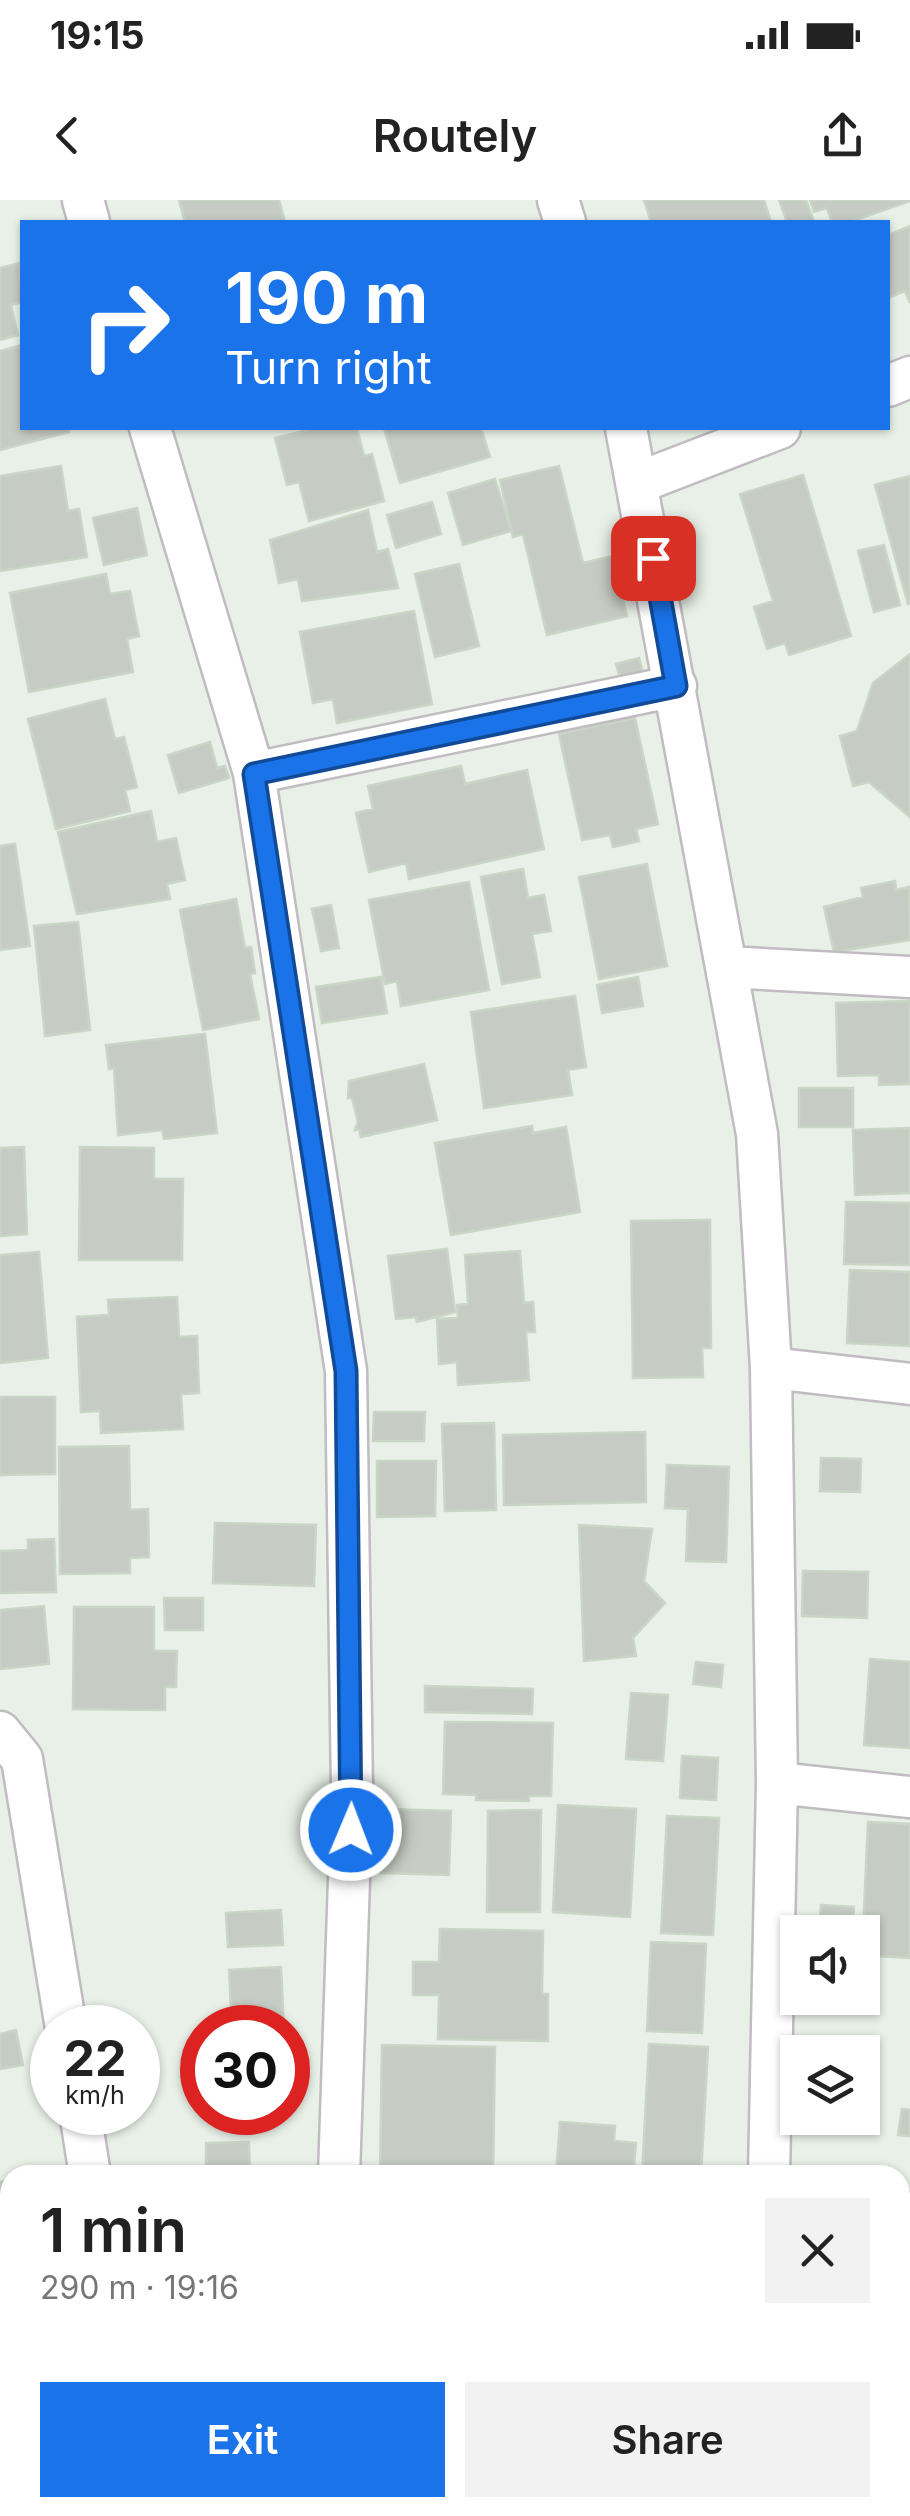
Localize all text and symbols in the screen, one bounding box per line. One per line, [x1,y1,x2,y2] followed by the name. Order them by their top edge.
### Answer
[50,12,144,58] text: 19:15
[40,108,95,163] icon: back
[373,108,537,163] text: Routely
[815,108,870,163] icon: share
[225,255,428,340] text: 190 m
[60,260,190,390] icon: right
[225,340,432,395] text: Turn right
[611,516,696,601] pin
[626,531,681,586] icon: arrive
[299,1778,403,1882] position arrow
[780,1915,880,2135] map controls
[780,1915,880,2015] button: sound
[180,2005,310,2135] speed limit sign: 30
[64,2028,127,2088] text: 22
[780,2035,880,2135] button: layers
[65,2080,125,2110] text: km/h
[40,2194,187,2266] text: 1 min
[765,2198,870,2303] button: close
[40,2268,239,2307] text: 290 m · 19:16
[40,2382,445,2497] button: Exit
[465,2382,870,2497] button: Share

